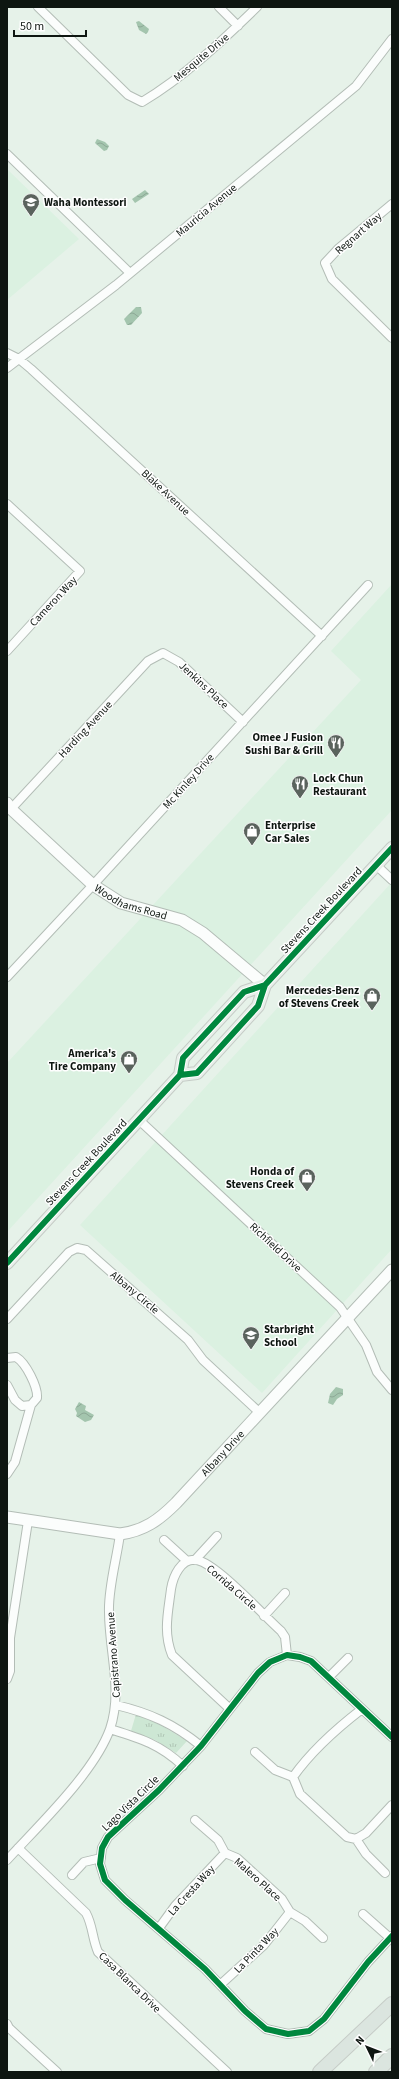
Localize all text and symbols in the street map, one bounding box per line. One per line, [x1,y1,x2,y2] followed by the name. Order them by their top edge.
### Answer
[14,12,86,38] scale bar
[20,18,44,35] text: 50 m
[170,29,233,85] street label: Mesquite Drive
[173,180,240,240] street label: Mauricia Avenue
[21,192,41,217] school or university icon: Waha Montessori
[44,195,127,210] place label: Waha Montessori
[332,209,385,258] street label: Regnart Way
[138,466,194,519] street label: Blake Avenue
[26,573,80,630] street label: Cameron Way
[176,659,232,713] street label: Jenkins Place
[55,697,116,761] street label: Harding Avenue
[245,730,324,758] place label: Omee J Fusion Sushi Bar & Grill
[326,733,346,758] restaurant icon: Omee J Fusion Sushi Bar & Grill
[159,750,218,812] street label: Mc Kinley Drive
[313,771,367,799] place label: Lock Chun Restaurant
[290,774,310,799] restaurant icon: Lock Chun Restaurant
[265,818,316,846] place label: Enterprise Car Sales
[242,821,262,846] shop icon: Enterprise Car Sales
[277,864,366,957] street label: Stevens Creek Boulevard
[91,881,169,923] street label: Woodhams Road
[279,983,359,1011] place label: Mercedes-Benz of Stevens Creek
[362,986,382,1011] shop icon: Mercedes-Benz of Stevens Creek
[49,1046,116,1074] place label: America's Tire Company
[119,1049,139,1074] shop icon: America's Tire Company
[42,1116,131,1209] street label: Stevens Creek Boulevard
[226,1164,295,1192] place label: Honda of Stevens Creek
[297,1167,317,1192] shop icon: Honda of Stevens Creek
[246,1219,305,1276] street label: Richfield Drive
[107,1267,163,1318] street label: Albany Circle
[264,1322,315,1350] place label: Starbright School
[241,1325,261,1350] school or university icon: Starbright School
[198,1427,248,1479] street label: Albany Drive
[203,1561,261,1614] street label: Corrida Circle
[103,1611,124,1698] street label: Capistrano Avenue
[98,1772,163,1835] street label: Lago Vista Circle
[231,1854,285,1905] street label: Malero Place
[165,1862,218,1919] street label: La Cresta Way
[231,1924,282,1977] street label: La Pinta Way
[95,1949,165,2016] street label: Casa Blanca Drive
[347,2027,387,2067] north arrow
[352,2033,368,2048] text: N

